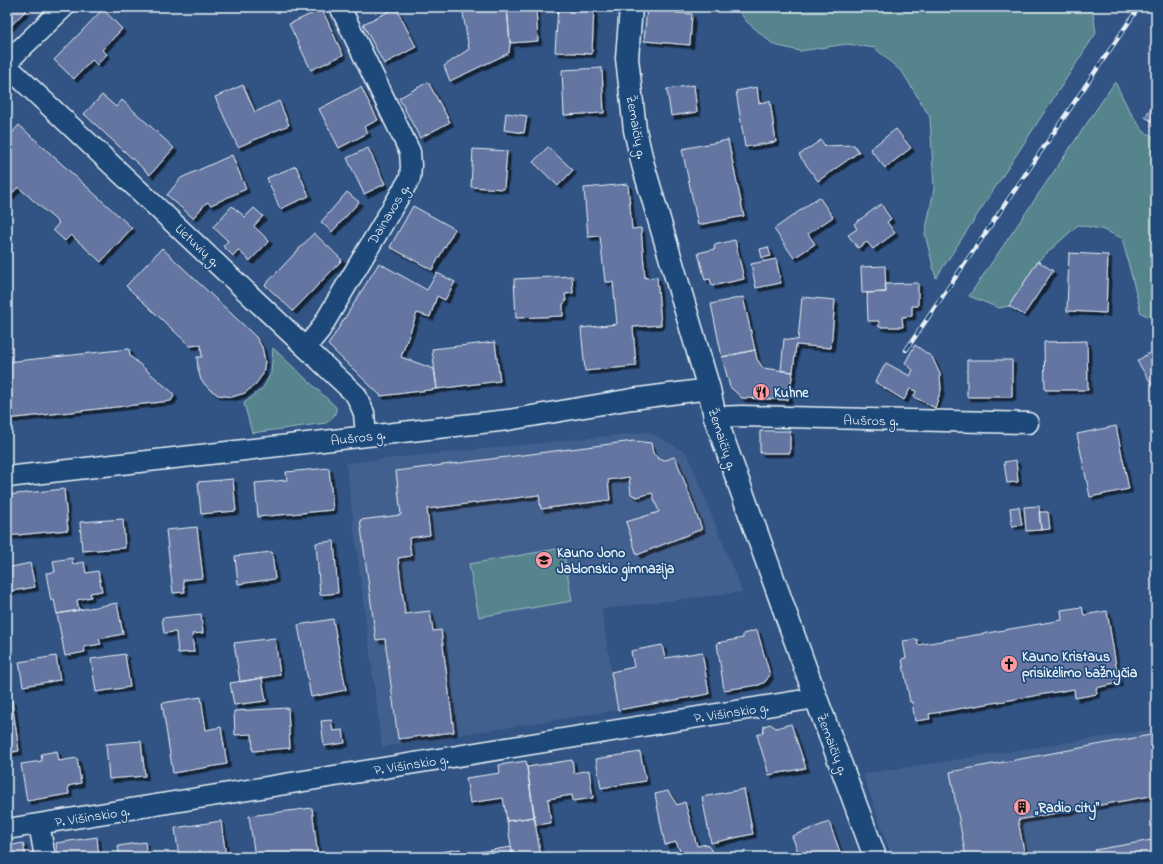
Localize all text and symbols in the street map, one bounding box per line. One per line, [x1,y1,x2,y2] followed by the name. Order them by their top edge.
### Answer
[619,94,651,161] street label: Žemaičių g.
[362,180,417,250] street label: Dainavos g.
[169,220,224,273] street label: Lietuvių g.
[751,382,771,402] restaurant icon: Kuhne
[774,383,809,404] place label: Kuhne
[701,406,742,474] street label: Žemaičių g.
[843,411,899,433] street label: Aušros g.
[330,425,387,453] street label: Aušros g.
[557,543,675,582] place label: Kauno Jono Jablonskio gimnazija
[534,550,554,570] school or university icon: Kauno Jono Jablonskio gimnazija
[1022,647,1138,686] place label: Kauno Kristaus prisikėlimo bažnyčia
[999,654,1019,674] church icon: Kauno Kristaus prisikėlimo bažnyčia
[692,697,771,731] street label: P. Višinskio g.
[809,711,853,779] street label: Žemaičių g.
[372,749,451,783] street label: P. Višinskio g.
[1012,797,1032,817] building icon: „Radio city“
[1034,798,1100,821] place label: „Radio city“
[53,801,132,835] street label: P. Višinskio g.

